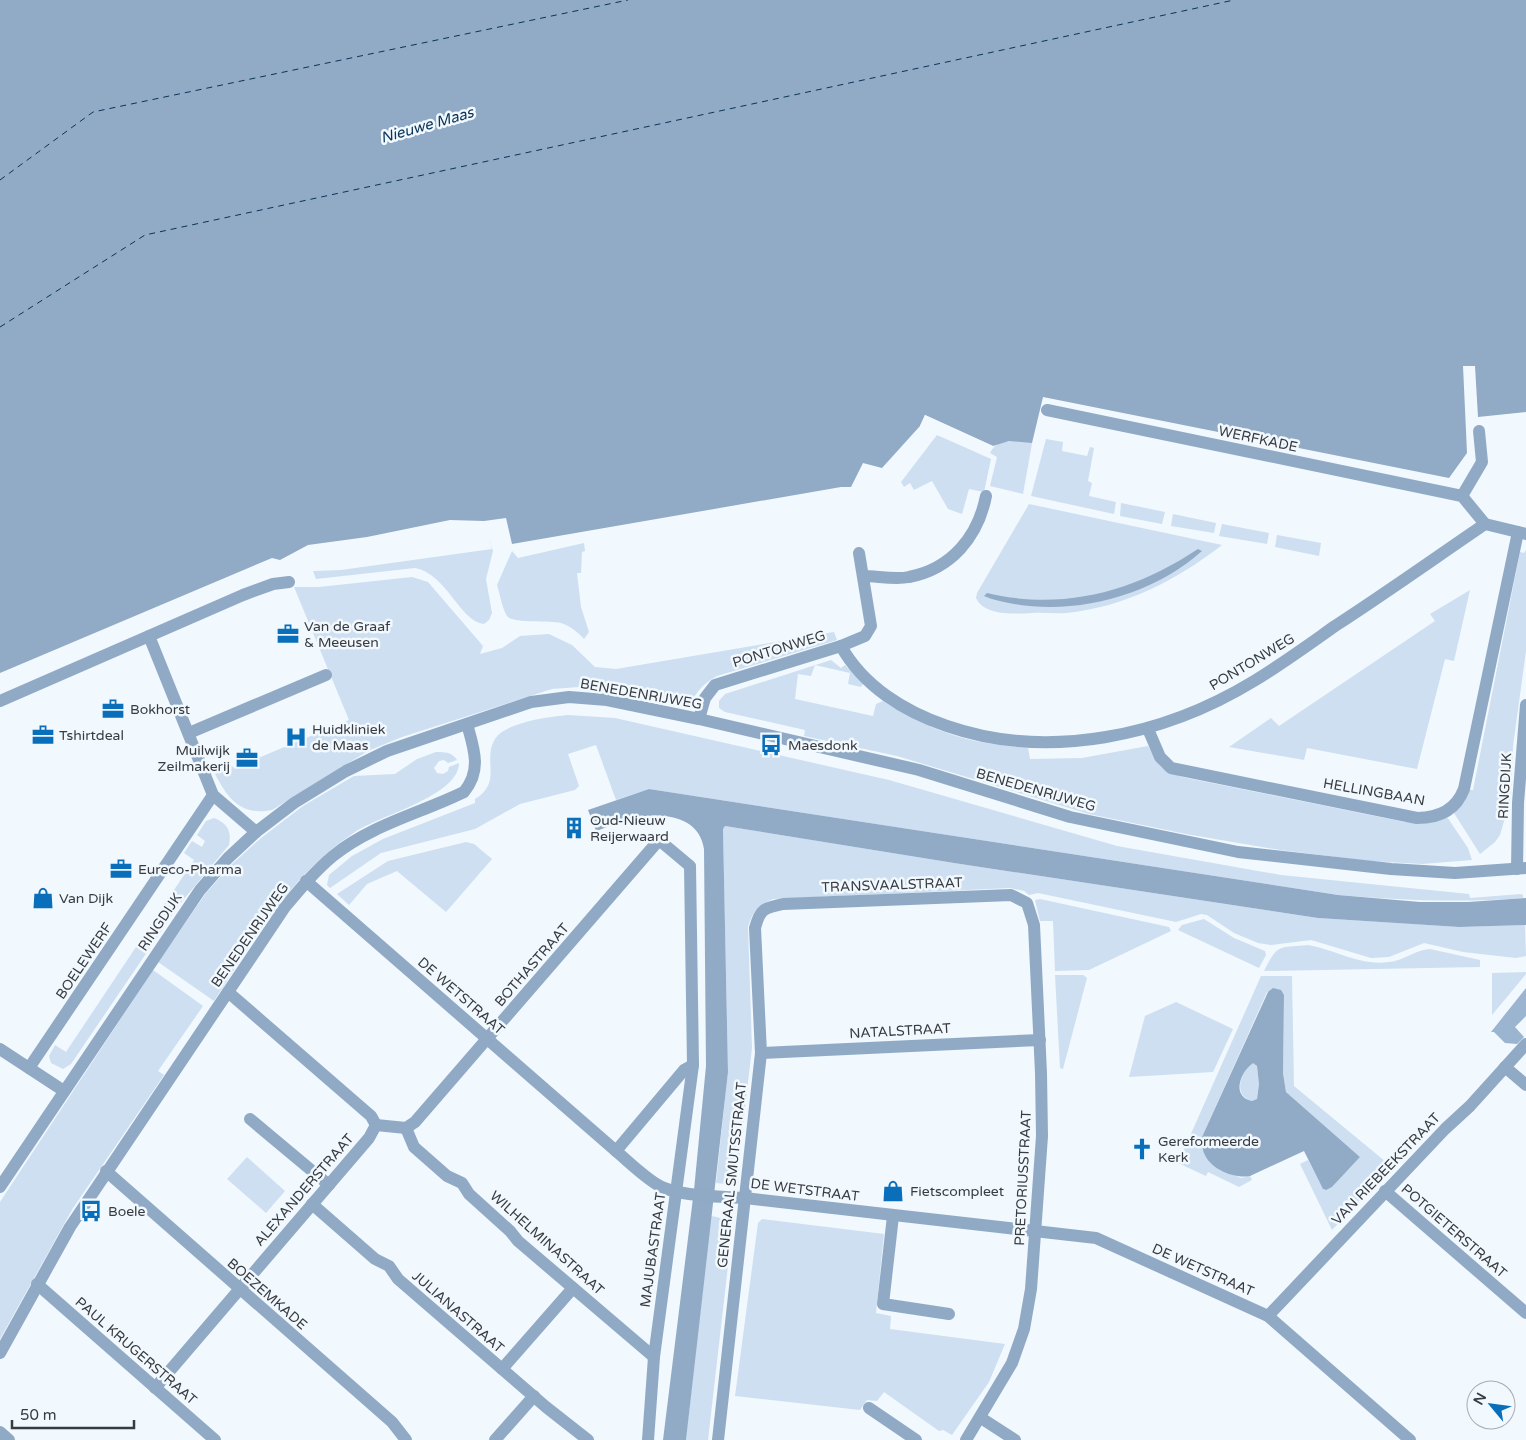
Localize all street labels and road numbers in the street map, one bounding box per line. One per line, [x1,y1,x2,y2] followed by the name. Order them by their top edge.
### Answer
[1217,422,1299,456] street label: WERFKADE
[730,627,828,671] street label: PONTONWEG
[1206,630,1298,694] street label: PONTONWEG
[579,675,703,713] street label: BENEDENRIJWEG
[1495,752,1515,820] street label: RINGDIJK
[974,765,1098,815] street label: BENEDENRIJWEG
[1322,775,1426,809] street label: HELLINGBAAN
[821,874,963,896] street label: TRANSVAALSTRAAT
[208,880,292,990] street label: BENEDENRIJWEG
[134,890,186,954] street label: RINGDIJK
[52,919,116,1002] street label: BOELEWERF
[491,919,573,1010] street label: BOTHASTRAAT
[414,954,508,1039] street label: DE WETSTRAAT
[849,1020,952,1042] street label: NATALSTRAAT
[714,1081,750,1269] street label: GENERAAL SMUTSSTRAAT
[1011,1109,1035,1246] street label: PRETORIUSSTRAAT
[1328,1109,1444,1229] street label: VAN RIEBEEKSTRAAT
[251,1130,358,1250] street label: ALEXANDERSTRAAT
[750,1175,861,1205] street label: DE WETSTRAAT
[1398,1181,1511,1282] street label: POTGIETERSTRAAT
[486,1187,608,1299] street label: WILHELMINASTRAAT
[637,1191,670,1309] street label: MAJUBASTRAAT
[1149,1240,1257,1300] street label: DE WETSTRAAT
[224,1255,311,1333] street label: BOEZEMKADE
[409,1267,508,1357] street label: JULIANASTRAAT
[72,1294,201,1409] street label: PAUL KRUGERSTRAAT

